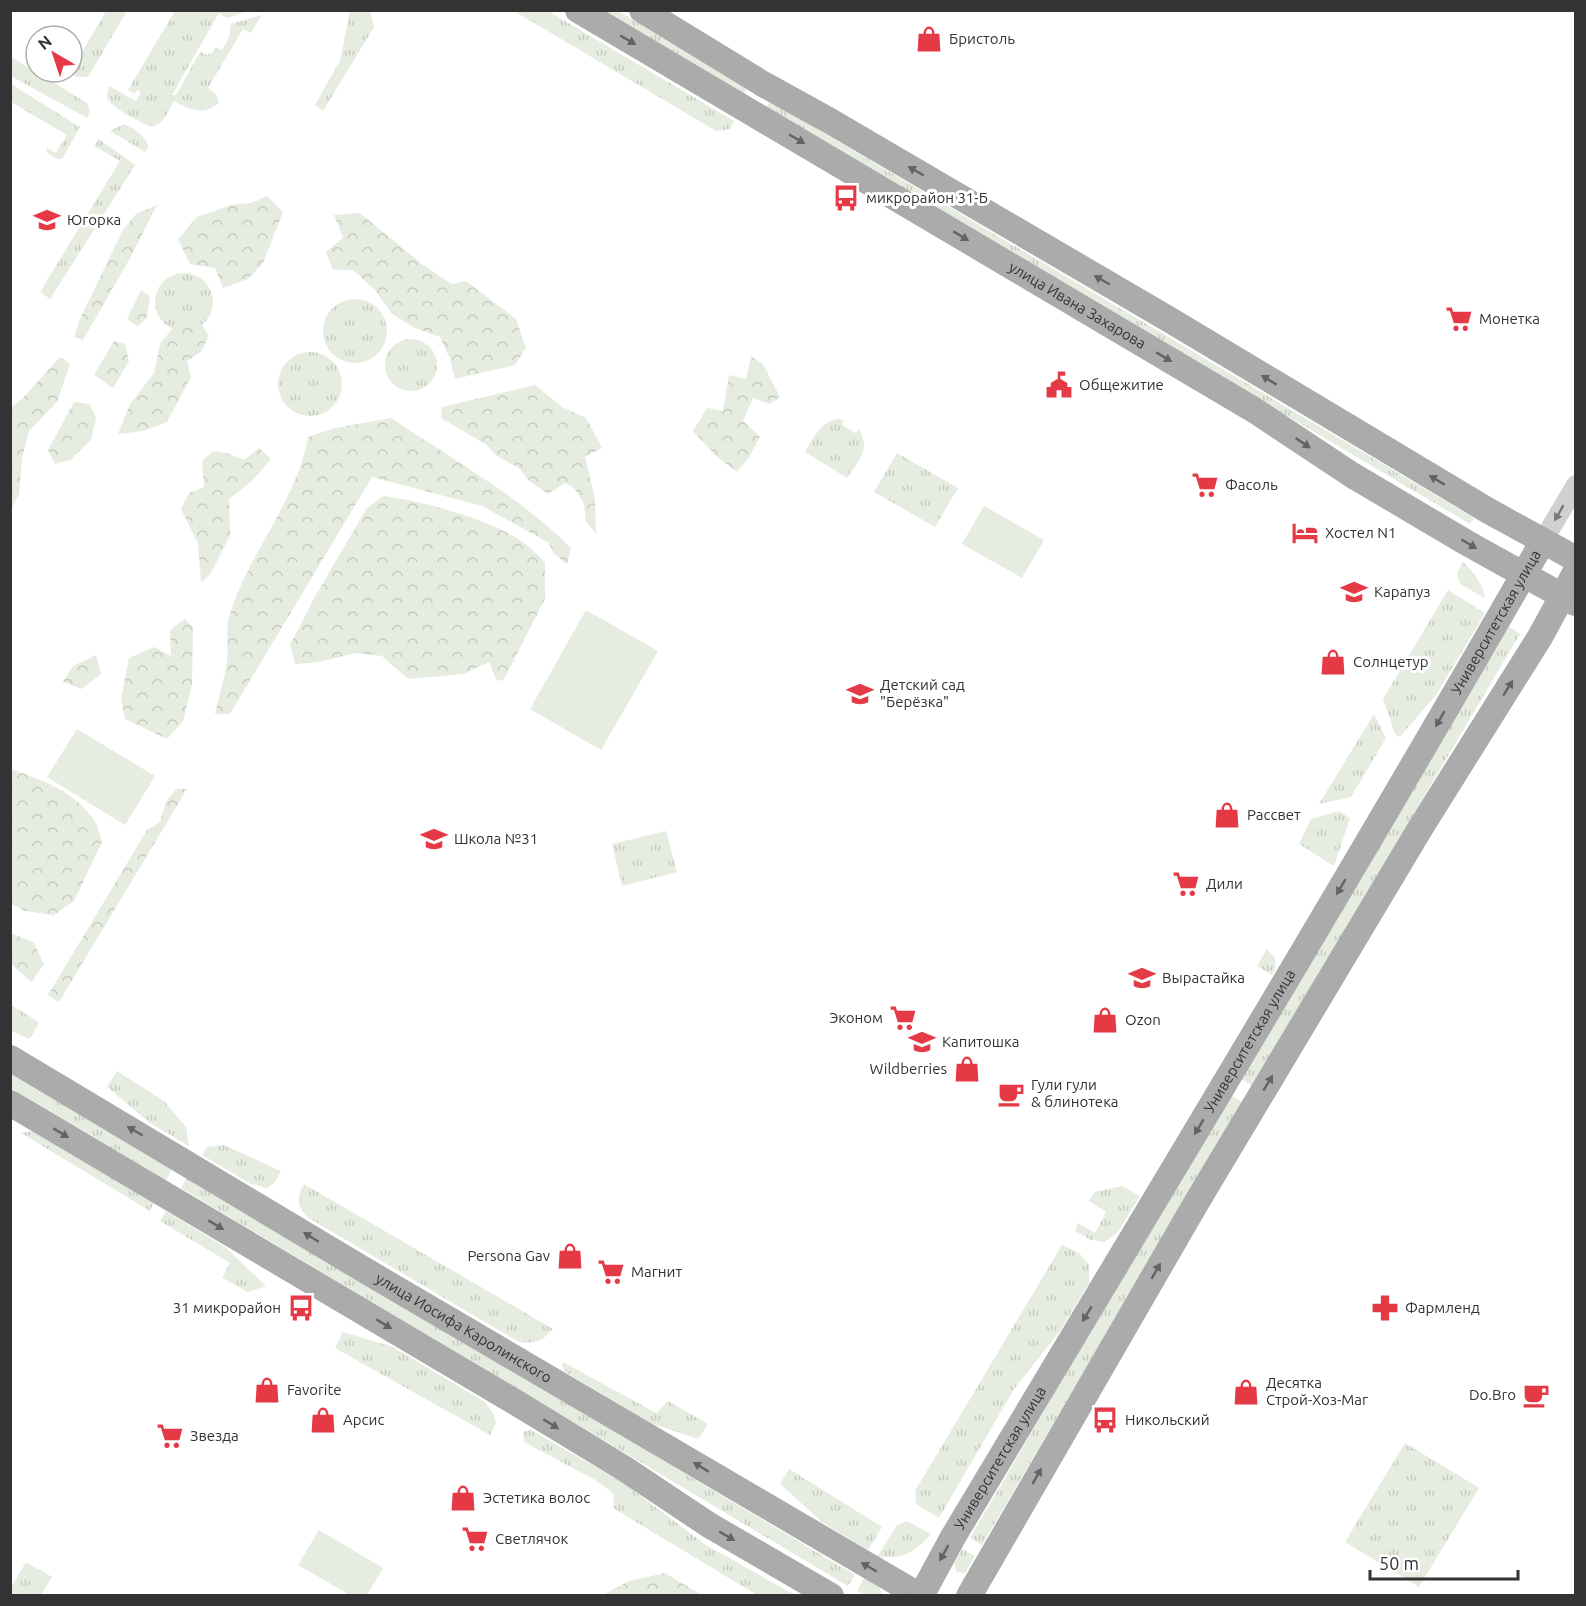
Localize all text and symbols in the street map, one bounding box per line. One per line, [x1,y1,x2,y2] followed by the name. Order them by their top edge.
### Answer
[24,24,84,84] north arrow
[914,24,944,54] shop icon: Бристоль
[949,30,1015,47] place label: Бристоль
[34,32,55,53] text: N
[620,35,636,46] one-way arrow
[788,134,805,144] one-way arrow
[907,166,924,176] one-way arrow
[831,183,861,213] bus stop icon: микрорайон 31-Б
[866,189,988,206] place label: микрорайон 31-Б
[32,205,62,235] school or university icon: Югорка
[67,211,121,228] place label: Югорка
[953,231,970,241] one-way arrow
[1006,258,1149,352] street label: улица Ивана Захарова
[1094,275,1110,286] one-way arrow
[1444,304,1474,334] supermarket icon: Монетка
[1479,310,1540,327] place label: Монетка
[1156,352,1173,362] one-way arrow
[1044,370,1074,400] public building icon: Общежитие
[1260,375,1277,385] one-way arrow
[1079,376,1164,393] place label: Общежитие
[1295,437,1311,448] one-way arrow
[1190,470,1220,500] supermarket icon: Фасоль
[1429,475,1445,486] one-way arrow
[1225,476,1278,493] place label: Фасоль
[1554,505,1564,522] one-way arrow
[1290,518,1320,548] hotel icon: Хостел N1
[1325,524,1396,541] place label: Хостел N1
[1461,539,1478,549] one-way arrow
[1447,547,1544,697] street label: Университетская улица
[1339,577,1369,607] school or university icon: Карапуз
[1374,583,1430,600] place label: Карапуз
[1318,647,1348,677] shop icon: Солнцетур
[1353,653,1428,670] place label: Солнцетур
[880,676,965,710] place label: Детский сад "Берёзка"
[845,679,875,709] school or university icon: Детский сад "Берёзка"
[1502,680,1513,696] one-way arrow
[1435,711,1446,727] one-way arrow
[1212,800,1242,830] shop icon: Рассвет
[1247,806,1301,823] place label: Рассвет
[419,824,449,854] school or university icon: Школа №31
[454,830,538,847] place label: Школа №31
[1171,869,1201,899] supermarket icon: Дили
[1206,875,1243,892] place label: Дили
[1336,879,1347,895] one-way arrow
[1127,963,1157,993] school or university icon: Вырастайка
[1200,966,1299,1116] street label: Университетская улица
[1162,969,1245,986] place label: Вырастайка
[888,1003,918,1033] supermarket icon: Эконом
[1090,1005,1120,1035] shop icon: Ozon
[829,1009,883,1026] place label: Эконом
[1125,1011,1161,1028] place label: Ozon
[907,1027,937,1057] school or university icon: Капитошка
[942,1033,1019,1050] place label: Капитошка
[952,1054,982,1084] shop icon: Wildberries
[870,1060,947,1077] place label: Wildberries
[1263,1074,1273,1091] one-way arrow
[1031,1076,1119,1110] place label: Гули гули & блинотека
[996,1079,1026,1109] cafe icon: Гули гули & блинотека
[1193,1119,1204,1135] one-way arrow
[127,1126,143,1137] one-way arrow
[53,1127,69,1138] one-way arrow
[208,1220,225,1230] one-way arrow
[303,1232,320,1243] one-way arrow
[555,1241,585,1271] shop icon: Persona Gav
[467,1247,551,1264] place label: Persona Gav
[596,1257,626,1287] supermarket icon: Магнит
[1151,1262,1161,1279] one-way arrow
[631,1263,682,1280] place label: Магнит
[373,1270,555,1386] street label: улица Иосифа Каролинского
[286,1293,316,1323] bus stop icon: 31 микрорайон
[1370,1293,1400,1323] pharmacy icon: Фармленд
[173,1299,281,1316] place label: 31 микрорайон
[1405,1299,1480,1316] place label: Фармленд
[1081,1306,1092,1322] one-way arrow
[376,1319,393,1329] one-way arrow
[1266,1374,1368,1408] place label: Десятка Строй-Хоз-Маг
[252,1375,282,1405] shop icon: Favorite
[1231,1377,1261,1407] shop icon: Десятка Строй-Хоз-Маг
[1521,1380,1551,1410] cafe icon: Do.Bro
[287,1381,342,1398] place label: Favorite
[950,1383,1049,1533] street label: Университетская улица
[1469,1386,1516,1403] place label: Do.Bro
[308,1405,338,1435] shop icon: Арсис
[1090,1405,1120,1435] bus stop icon: Никольский
[343,1411,384,1428] place label: Арсис
[1125,1411,1210,1428] place label: Никольский
[543,1418,559,1429] one-way arrow
[155,1421,185,1451] supermarket icon: Звезда
[190,1427,239,1444] place label: Звезда
[693,1462,709,1473] one-way arrow
[1032,1467,1042,1484] one-way arrow
[448,1483,478,1513] shop icon: Эстетика волос
[483,1489,590,1506] place label: Эстетика волос
[460,1524,490,1554] supermarket icon: Светлячок
[495,1530,569,1547] place label: Светлячок
[719,1530,735,1541] one-way arrow
[1370,1543,1518,1581] scale bar
[939,1545,949,1562] one-way arrow
[1379,1553,1419,1573] text: 50 m
[861,1561,877,1572] one-way arrow

